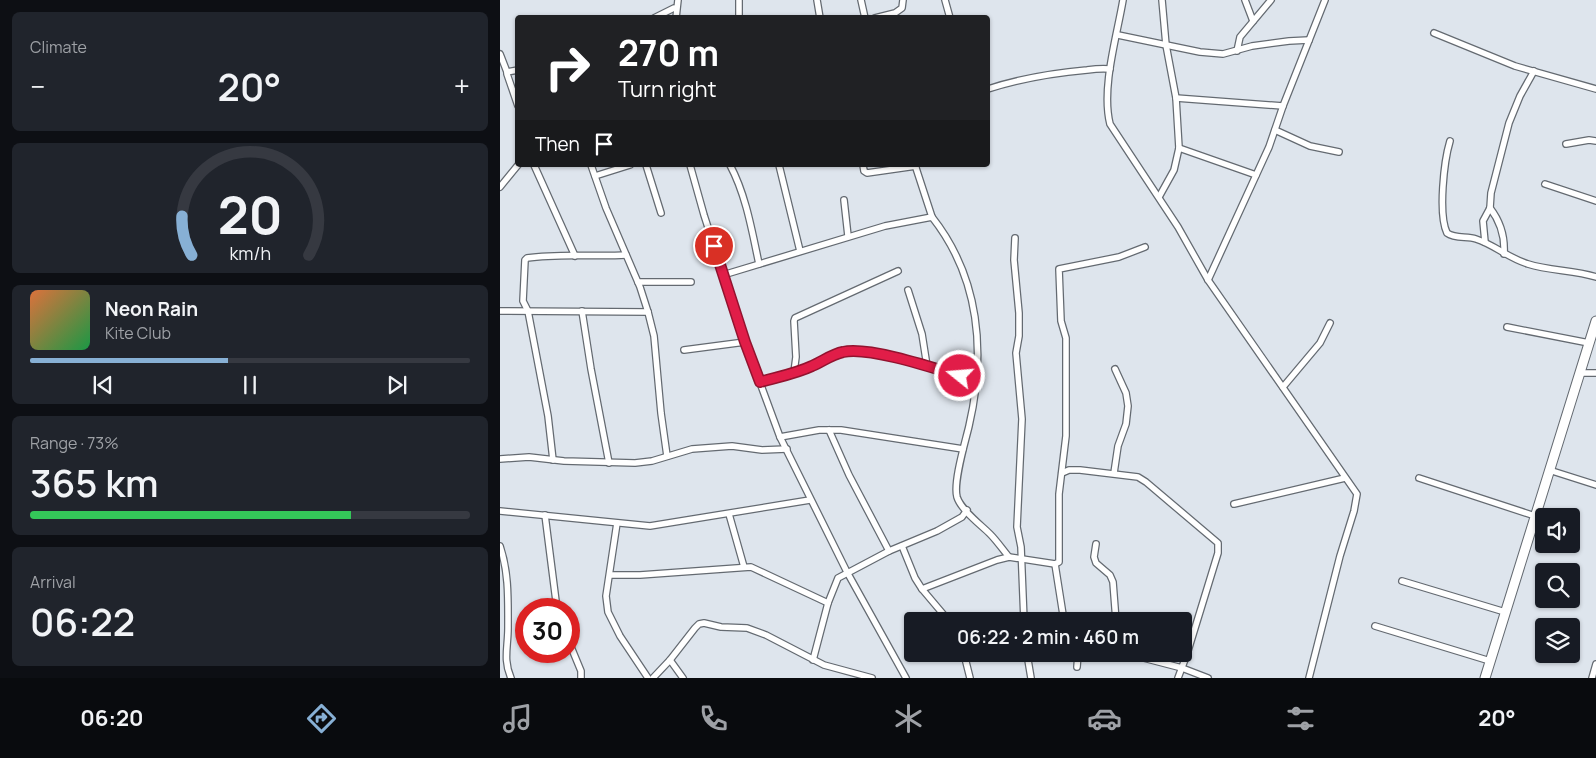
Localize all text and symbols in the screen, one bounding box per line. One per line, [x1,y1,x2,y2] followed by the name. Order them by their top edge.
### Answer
[618,29,719,77] text: 270 m
[535,35,600,100] icon: right
[30,36,87,58] text: Climate
[218,60,281,112] text: 20°
[30,67,45,105] text: −
[454,67,470,105] text: +
[618,74,716,104] text: Turn right
[590,130,618,158] icon: arrive
[535,131,580,157] text: Then
[217,179,283,250] text: 20
[693,225,735,267] pin
[700,232,728,260] icon: arrive
[229,241,271,265] text: km/h
[105,296,198,322] text: Neon Rain
[105,322,171,344] text: Kite Club
[933,349,985,401] position arrow
[89,371,117,399] icon: previous
[236,371,264,399] icon: pause
[383,371,411,399] icon: next
[30,432,119,454] text: Range · 73%
[30,456,159,508] text: 365 km
[1535,508,1580,663] map controls
[1535,508,1580,553] button: sound
[1535,563,1580,608] button: search
[30,571,76,593] text: Arrival
[30,595,135,647] text: 06:22
[515,598,580,663] speed limit sign: 30
[1535,618,1580,663] button: layers
[957,624,1139,650] text: 06:22 · 2 min · 460 m
[304,701,339,736] icon: directions
[500,701,535,736] icon: music
[696,701,731,736] icon: phone
[891,701,926,736] icon: climate
[1087,701,1122,736] icon: car
[1283,701,1318,736] icon: filters
[80,703,144,733] text: 06:20
[1478,703,1516,733] text: 20°

